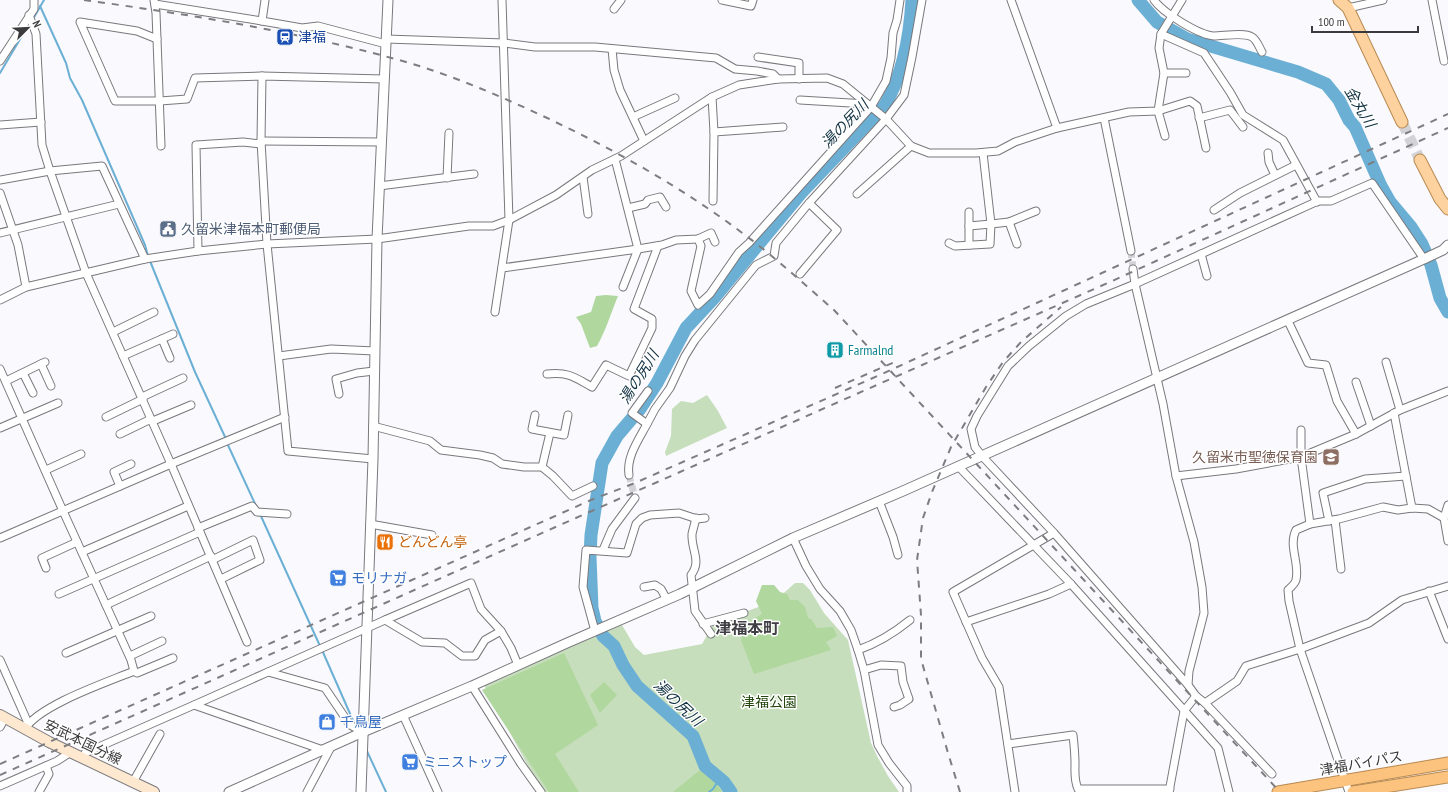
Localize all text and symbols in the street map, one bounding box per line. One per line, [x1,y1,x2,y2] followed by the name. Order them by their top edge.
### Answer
[8,8,48,48] north arrow
[1312,8,1418,34] scale bar
[1318,14,1345,29] text: 100 m
[30,18,45,30] text: N
[275,27,295,47] station icon: 津福
[298,28,326,46] place label: 津福
[1341,83,1381,133] water label: 金丸川
[817,94,874,152] water label: 湯の尻川
[158,219,178,239] public building icon: 久留米津福本町郵便局
[181,220,321,238] place label: 久留米津福本町郵便局
[825,340,845,360] building icon: Farmalnd
[848,341,893,359] place label: Farmalnd
[615,345,664,407] water label: 湯の尻川
[1321,447,1341,467] school or university icon: 久留米市聖徳保育園
[1192,448,1318,466] place label: 久留米市聖徳保育園
[375,532,395,552] restaurant icon: どんどん亭
[398,533,468,551] place label: どんどん亭
[328,568,348,588] supermarket icon: モリナガ
[351,569,407,587] place label: モリナガ
[715,618,779,638] district label: 津福本町
[650,675,708,731] water label: 湯の尻川
[741,693,797,711] park label: 津福公園
[317,712,337,732] shop icon: 千鳥屋
[340,713,382,731] place label: 千鳥屋
[41,715,125,769] street label: 安武本国分線
[1318,747,1404,779] street label: 津福バイパス
[400,752,420,772] supermarket icon: ミニストップ
[423,753,507,771] place label: ミニストップ

